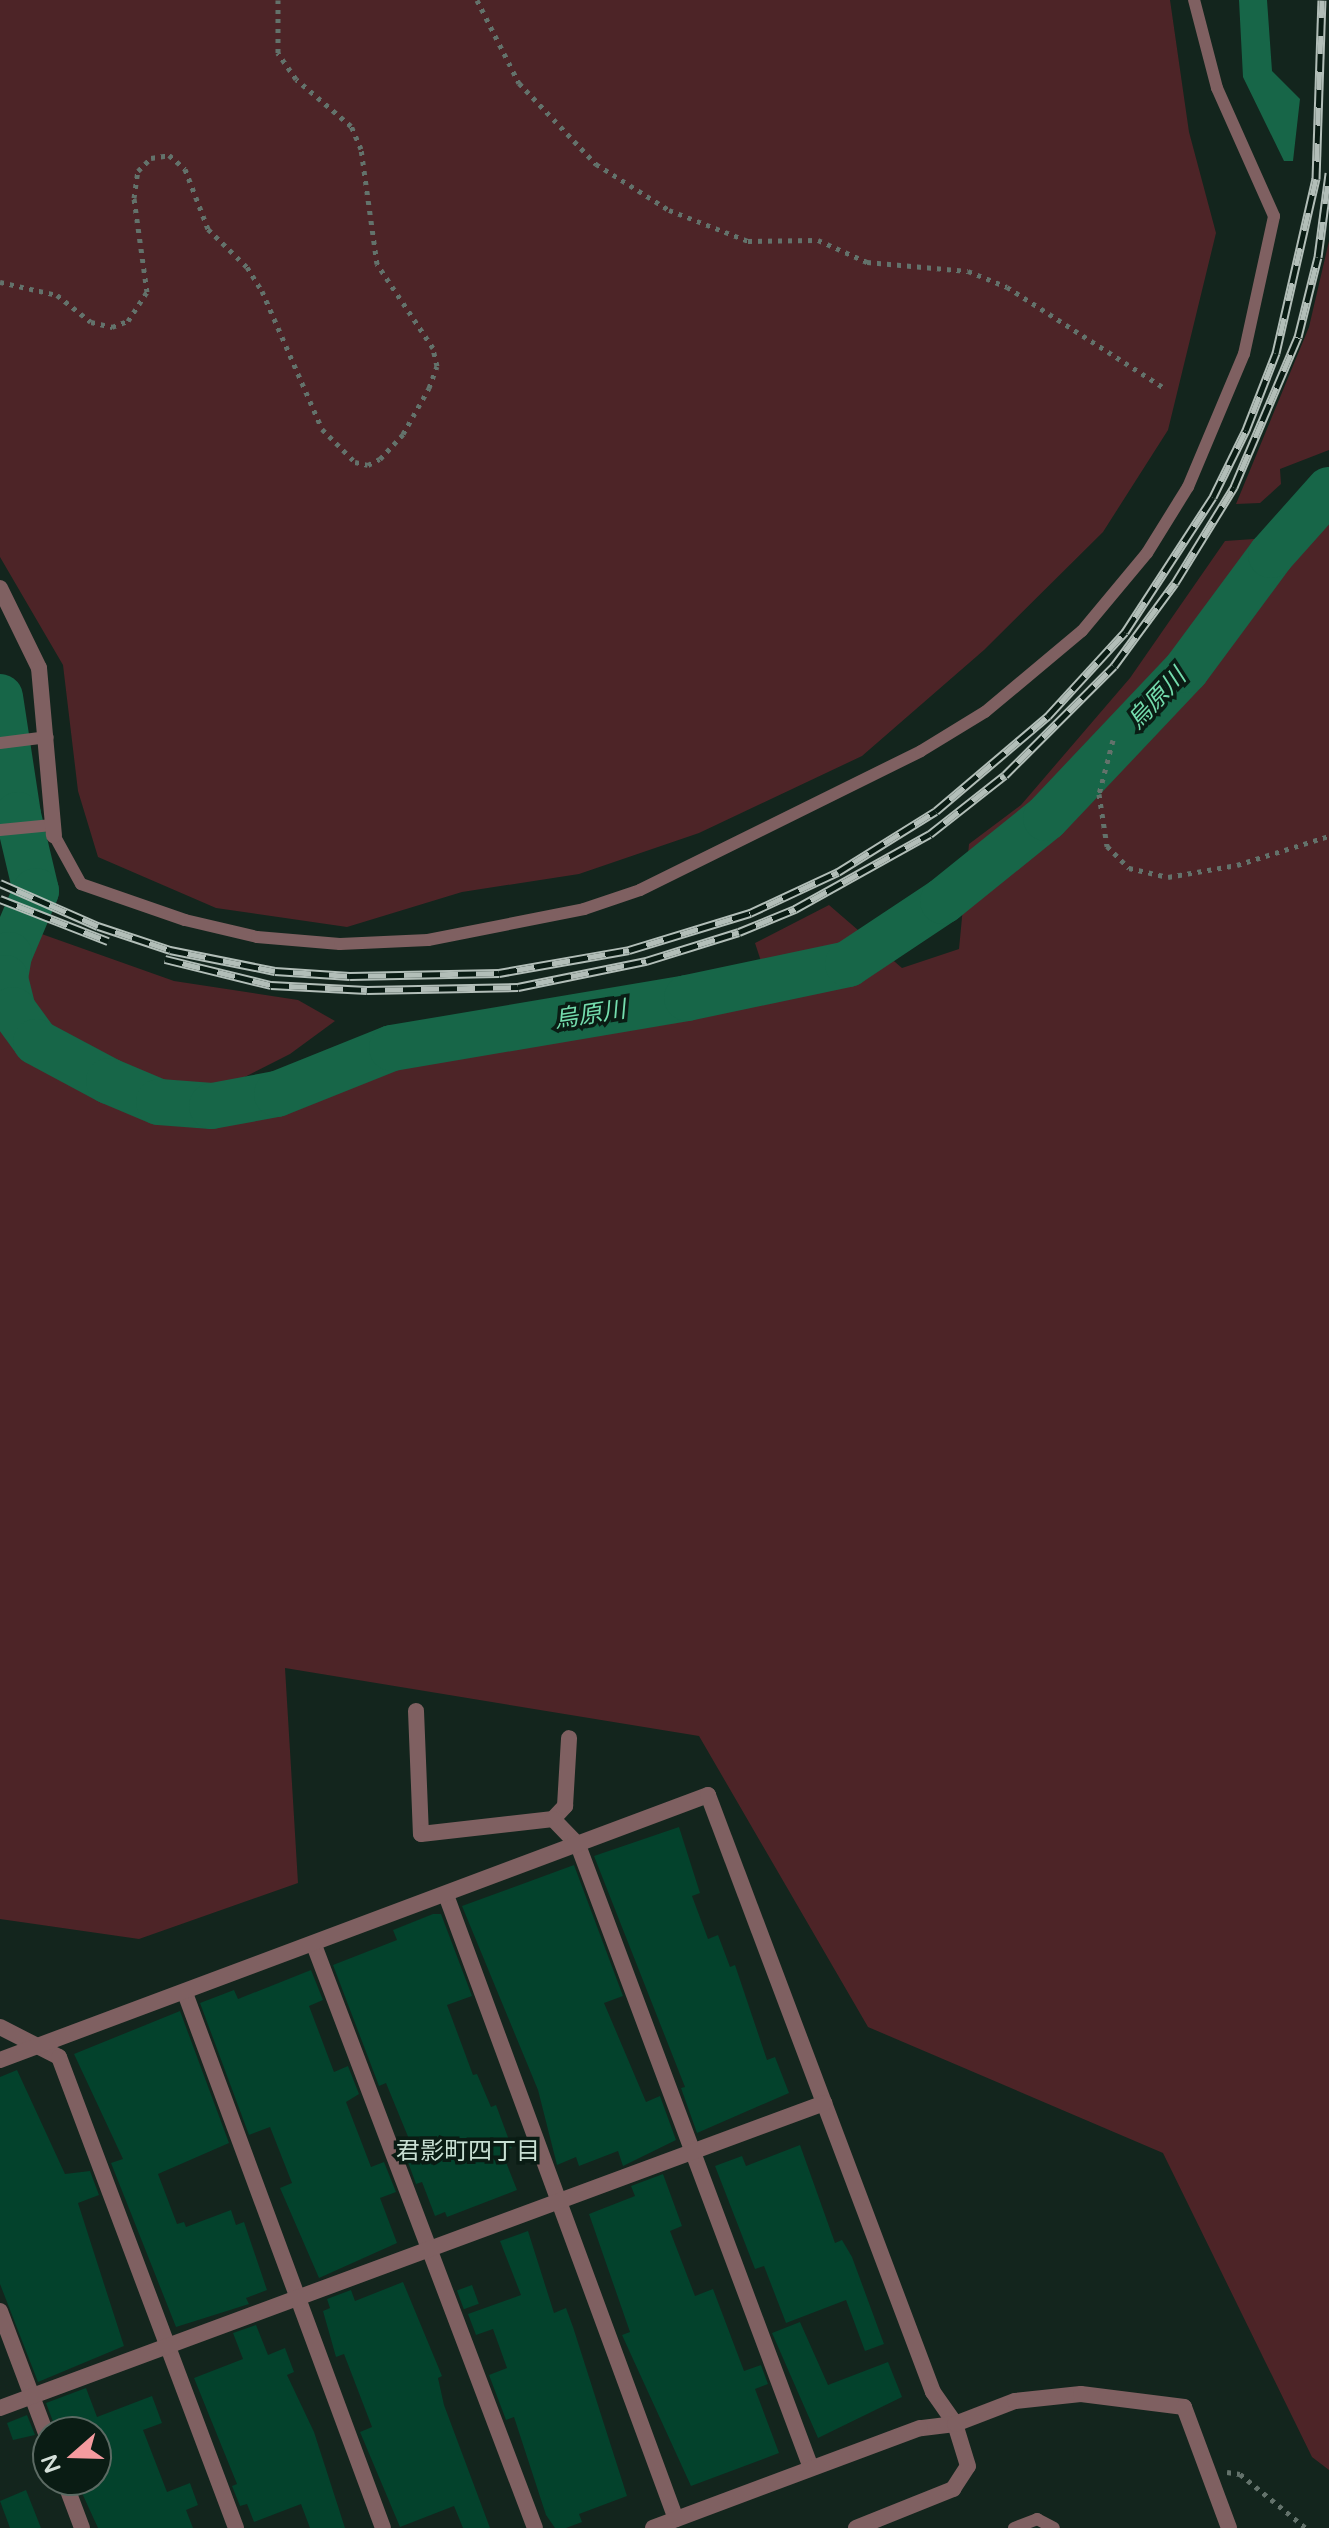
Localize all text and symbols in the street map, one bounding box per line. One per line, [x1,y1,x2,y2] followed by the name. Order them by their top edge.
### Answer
[1122,663,1192,735] water label: 烏原川
[552,995,628,1035] water label: 烏原川
[396,2138,540,2166] district label: 君影町四丁目
[32,2416,112,2496] north arrow
[36,2451,67,2476] text: N

